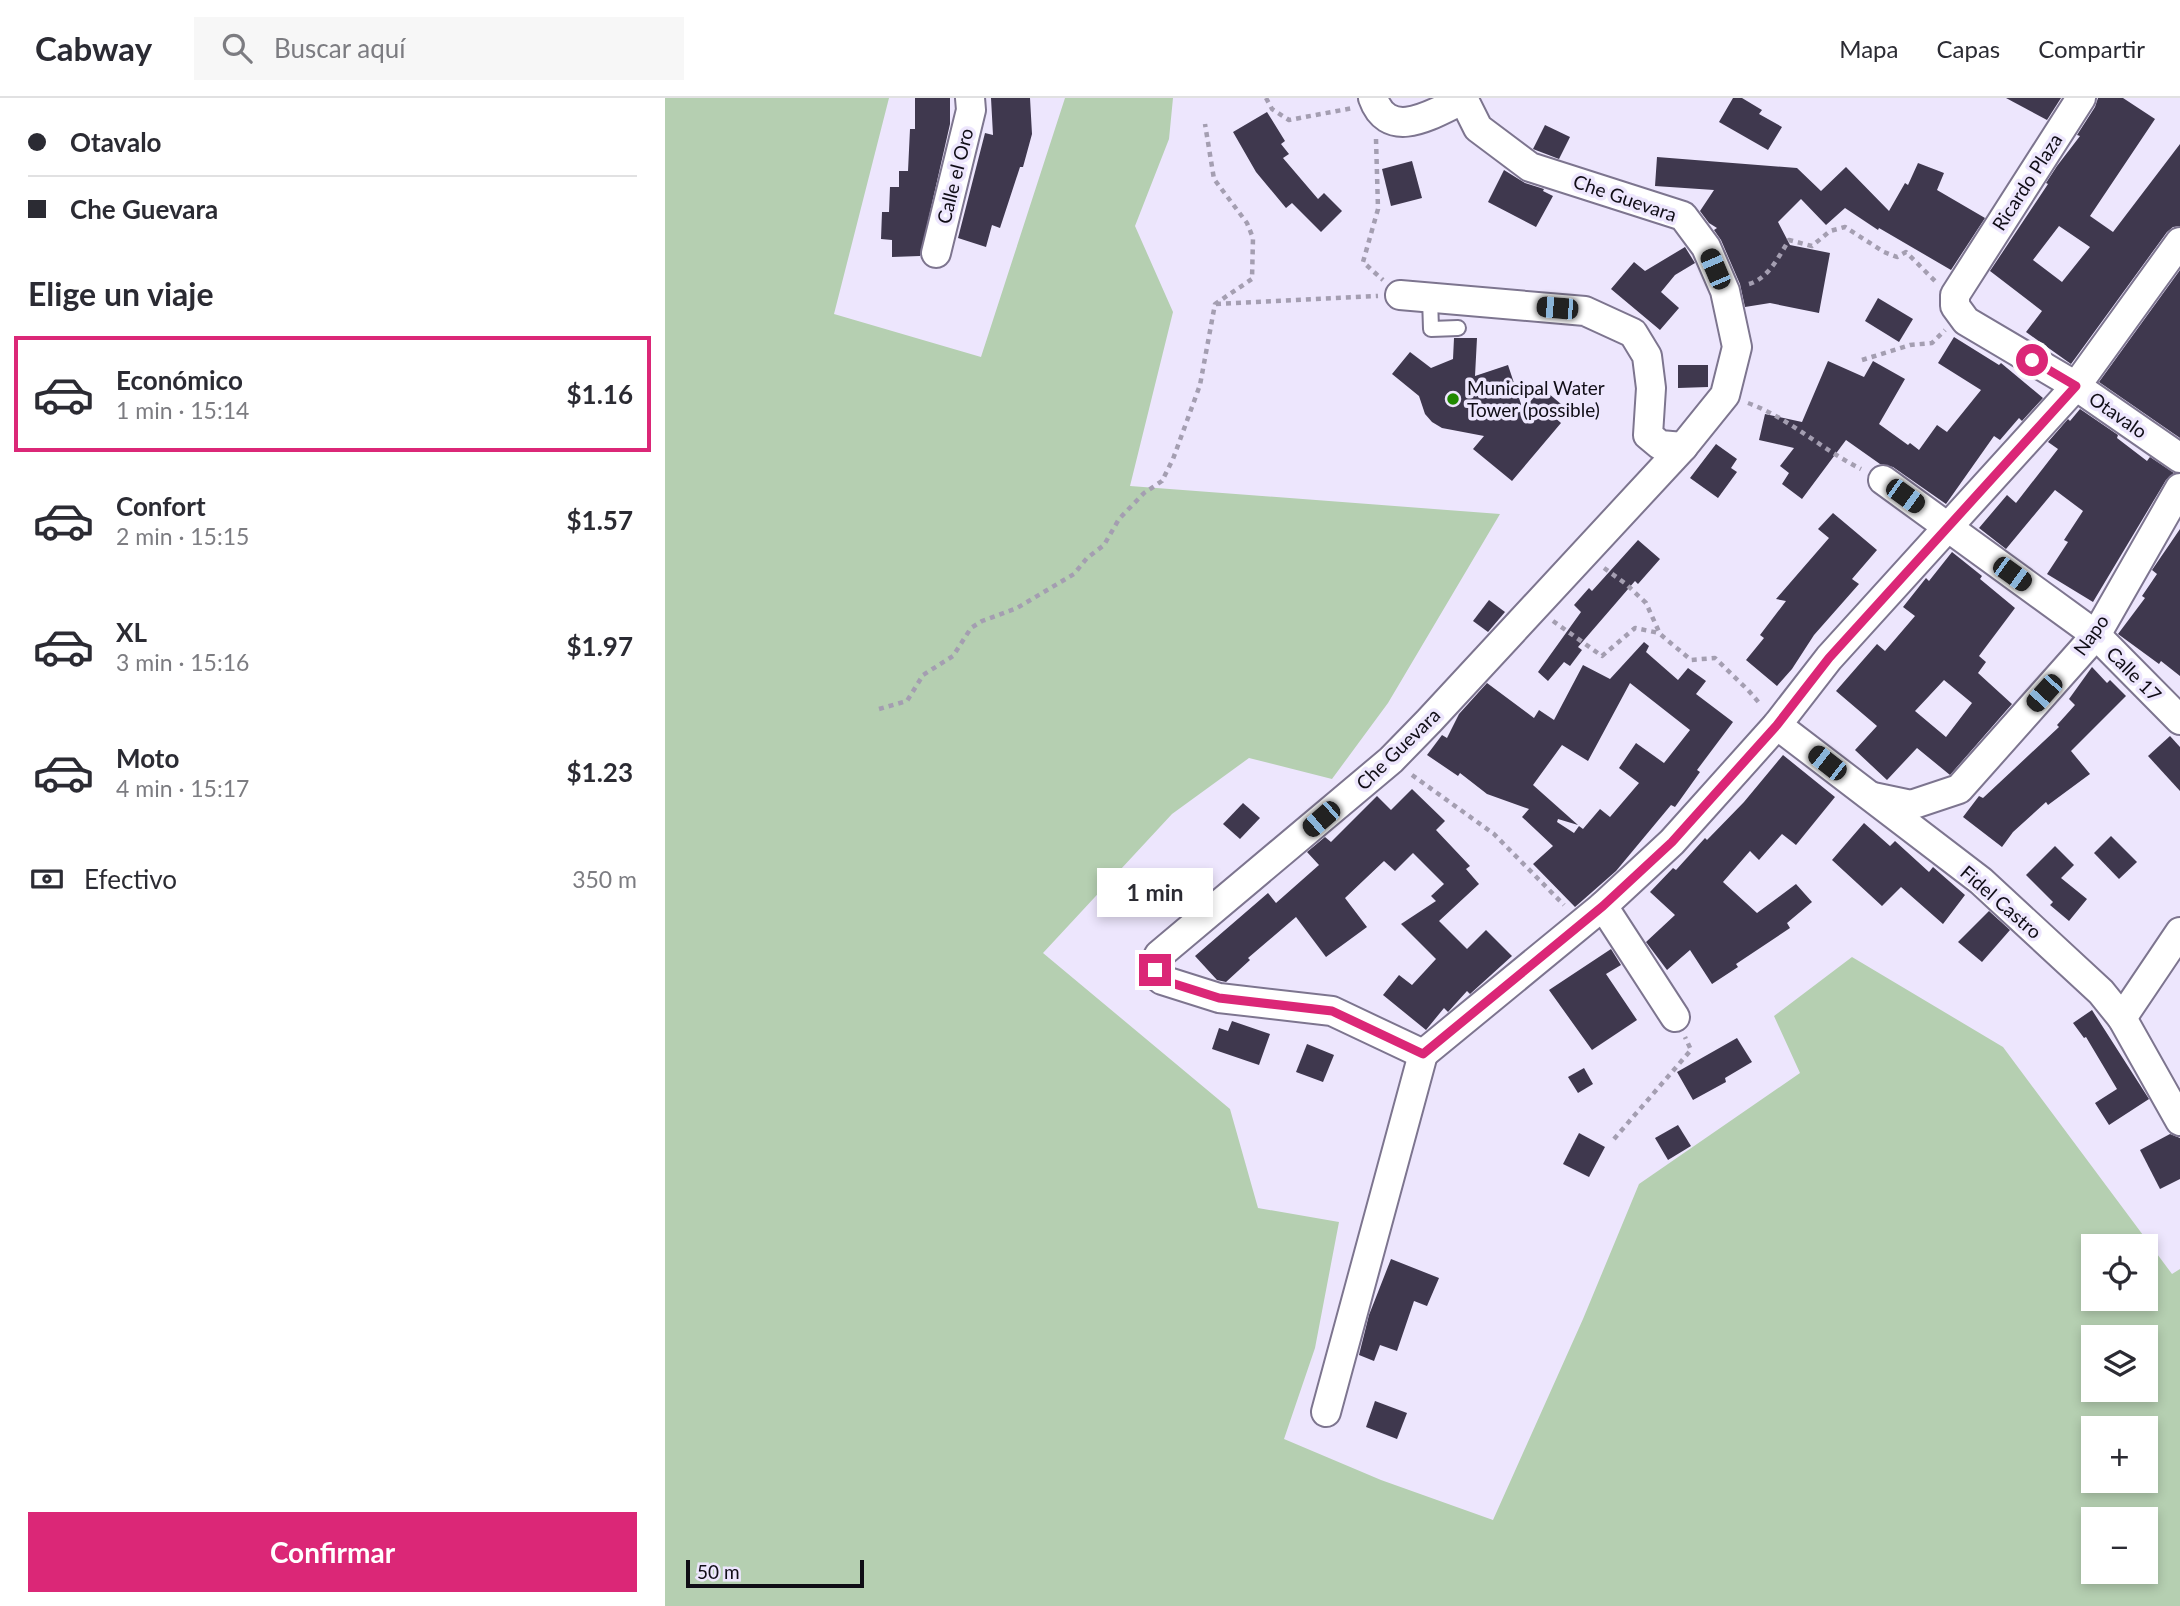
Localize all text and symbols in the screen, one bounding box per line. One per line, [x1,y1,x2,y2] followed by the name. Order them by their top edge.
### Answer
[194,17,684,80] search box
[35,28,152,68] text: Cabway
[218,29,256,67] icon: search
[274,32,405,64] text: Buscar aquí
[1839,34,1898,63] text: Mapa
[1936,34,2000,63] text: Capas
[2038,34,2145,63] text: Compartir
[70,126,162,158] text: Otavalo
[932,126,977,226] street label: Calle el Oro
[1987,129,2066,235] street label: Ricardo Plaza
[1571,169,1680,226] street label: Che Guevara
[70,193,218,225] text: Che Guevara
[1698,246,1733,292] car
[28,274,213,313] text: Elige un viaje
[1536,296,1579,320] car
[2016,344,2048,376] route start
[32,363,95,426] icon: car
[116,364,243,396] text: Económico
[1467,376,1605,421] place label: Municipal Water Tower (possible)
[567,378,633,410] text: $1.16
[2085,386,2152,443] street label: Otavalo
[1445,391,1461,407] marker: Municipal Water Tower (possible)
[116,396,249,424] text: 1 min · 15:14
[1882,475,1929,517] car
[32,489,95,552] icon: car
[116,490,206,522] text: Confort
[567,504,633,536] text: $1.57
[116,522,249,550] text: 2 min · 15:15
[1989,553,2036,595] car
[2068,610,2113,660] street label: Napo
[32,615,95,678] icon: car
[116,616,147,648] text: XL
[567,630,633,662] text: $1.97
[2102,641,2167,706] street label: Calle 17
[116,648,249,676] text: 3 min · 15:16
[2023,670,2066,716] car
[1351,703,1444,794] street label: Che Guevara
[32,741,95,804] icon: car
[116,742,179,774] text: Moto
[1804,742,1851,784] car
[567,756,633,788] text: $1.23
[116,774,249,802] text: 4 min · 15:17
[1299,797,1344,841] car
[28,860,66,898] icon: cash
[1956,860,2047,943] street label: Fidel Castro
[84,863,177,895] text: Efectivo
[572,865,637,893] text: 350 m
[1097,868,1213,918] callout: 1 min
[1126,878,1184,906] text: 1 min
[1139,954,1171,986] route end
[2081,1234,2158,1584] map controls
[2081,1234,2158,1311] button: locate
[2081,1325,2158,1402] button: layers
[2081,1416,2158,1493] button: +
[2081,1507,2158,1584] button: −
[28,1512,637,1592] button: Confirmar
[686,1557,865,1589] scale bar
[697,1560,740,1583] text: 50 m

